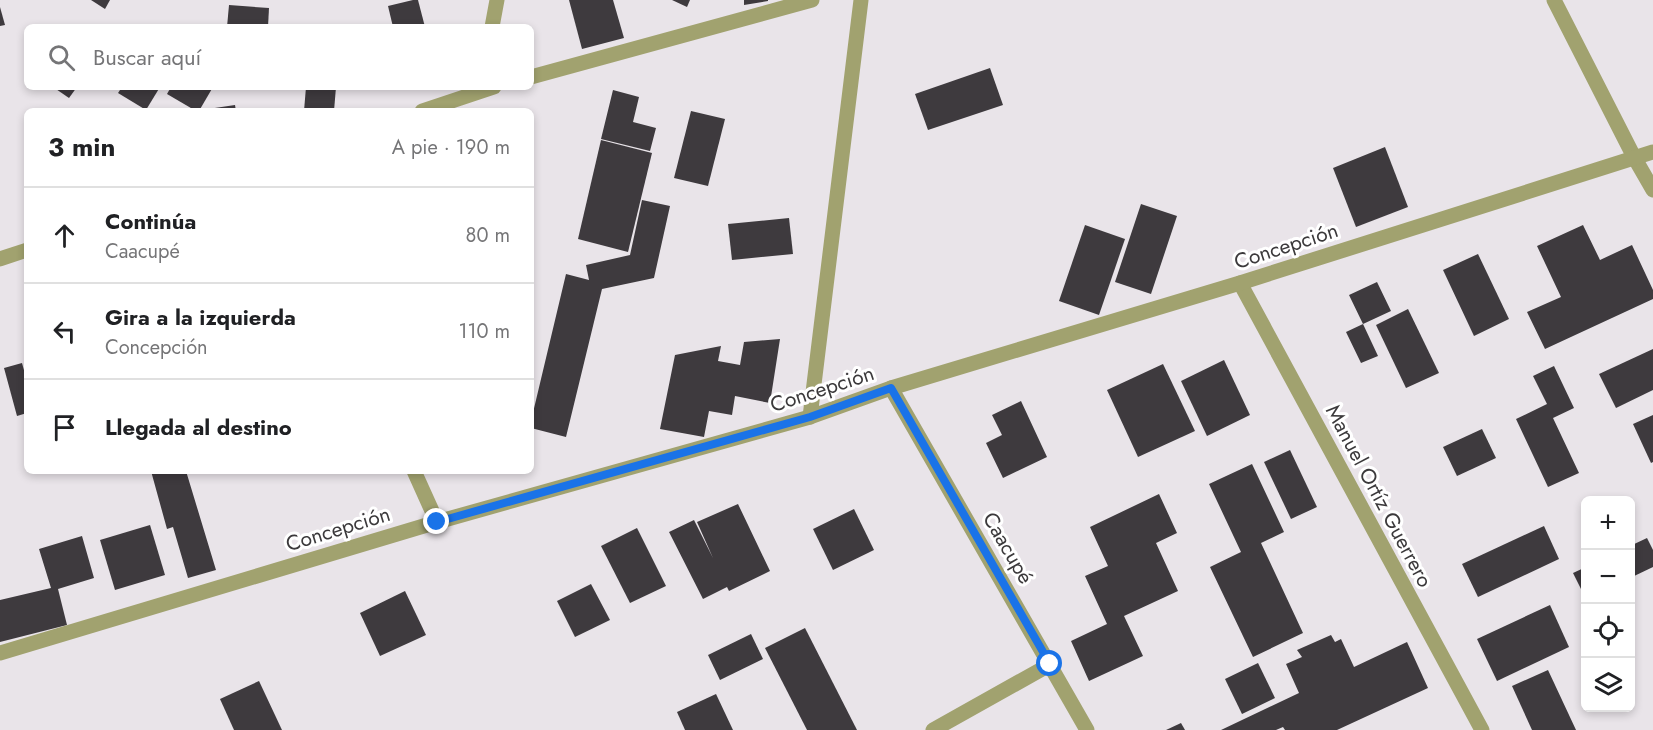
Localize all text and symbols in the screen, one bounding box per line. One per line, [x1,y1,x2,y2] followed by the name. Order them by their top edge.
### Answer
[24,24,534,90] search box
[45,41,78,74] icon: search
[93,41,201,73] text: Buscar aquí
[48,128,115,166] text: 3 min
[392,133,510,162] text: A pie · 190 m
[105,205,196,237] text: Continúa
[1230,215,1342,277] street label: Concepción
[48,219,81,252] icon: ahead
[465,221,510,250] text: 80 m
[105,237,180,266] text: Caacupé
[105,301,296,333] text: Gira a la izquierda
[48,315,81,348] icon: left
[458,317,510,346] text: 110 m
[105,333,208,362] text: Concepción
[766,358,878,420] street label: Concepción
[1318,399,1440,593] street label: Manuel Ortíz Guerrero
[48,411,81,444] icon: arrive
[105,411,292,443] text: Llegada al destino
[1581,496,1635,712] map controls
[1581,496,1635,550] button: +
[282,499,394,559] street label: Concepción
[975,507,1041,590] street label: Caacupé
[423,508,449,534] route end
[1581,550,1635,604] button: −
[1581,604,1635,658] button: locate
[1036,650,1062,676] route start
[1581,658,1635,712] button: layers

